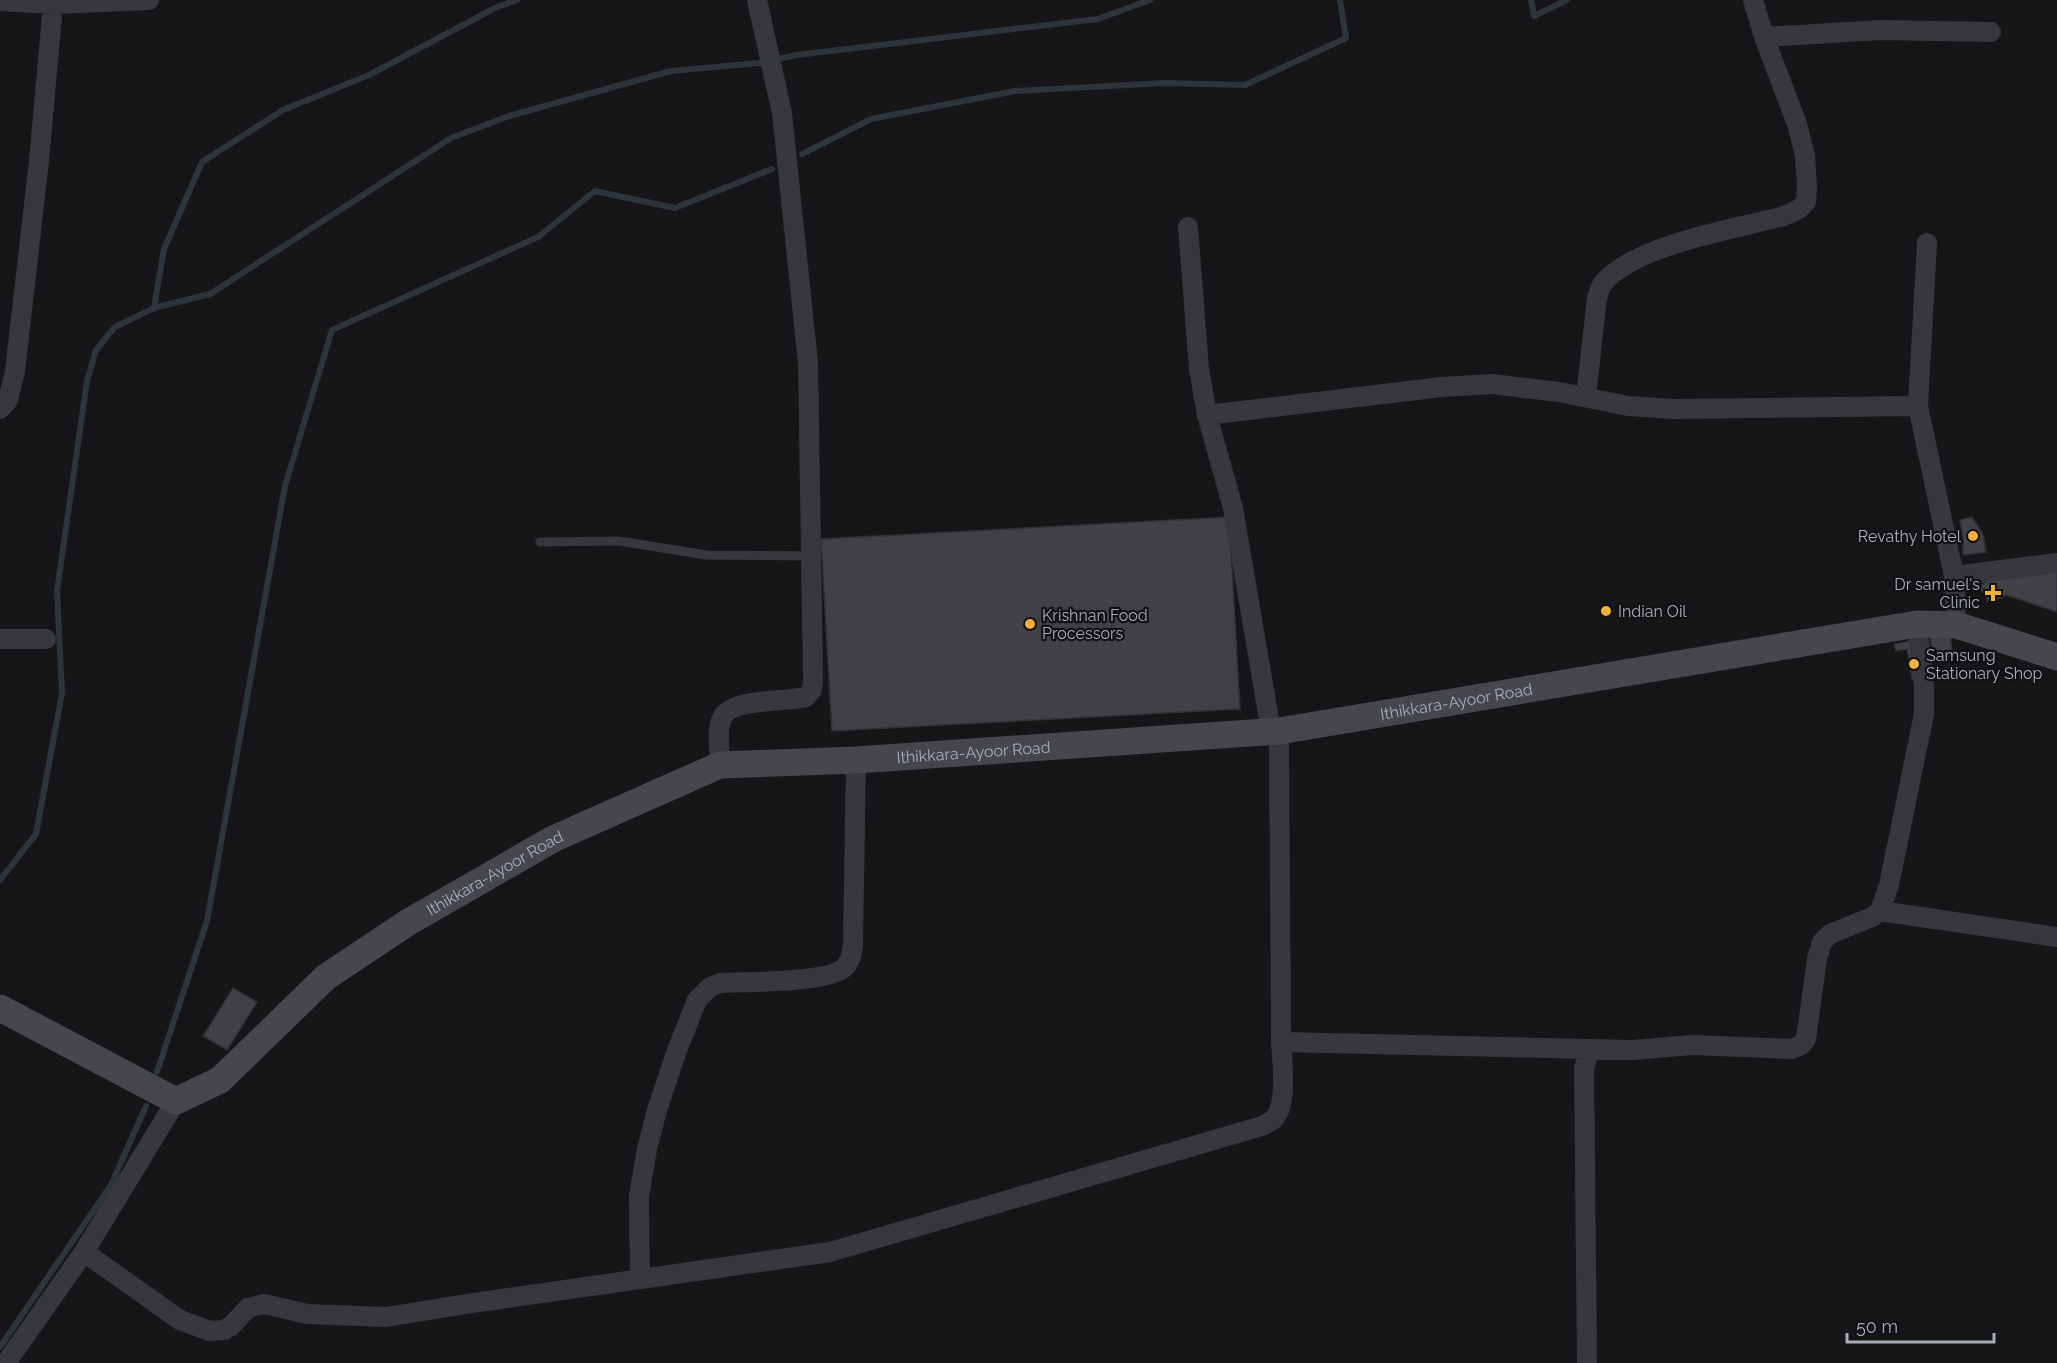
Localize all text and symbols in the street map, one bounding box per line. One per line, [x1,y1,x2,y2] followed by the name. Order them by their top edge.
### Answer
[1858,527,1962,546] place label: Revathy Hotel
[1966,529,1980,543] marker: Revathy Hotel
[1894,575,1980,612] place label: Dr samuel's Clinic
[1984,584,2002,602] marker: Dr samuel's Clinic
[1618,602,1687,621] place label: Indian Oil
[1599,604,1613,618] marker: Indian Oil
[1042,606,1148,643] place label: Krishnan Food Processors
[1023,617,1037,631] marker: Krishnan Food Processors
[1926,646,2042,683] place label: Samsung Stationary Shop
[1907,657,1921,671] marker: Samsung Stationary Shop
[1379,679,1534,723] street label: Ithikkara-Ayoor Road
[896,737,1051,767] street label: Ithikkara-Ayoor Road
[423,826,566,919] street label: Ithikkara-Ayoor Road
[1847,1306,1994,1344] scale bar
[1856,1316,1898,1337] text: 50 m

